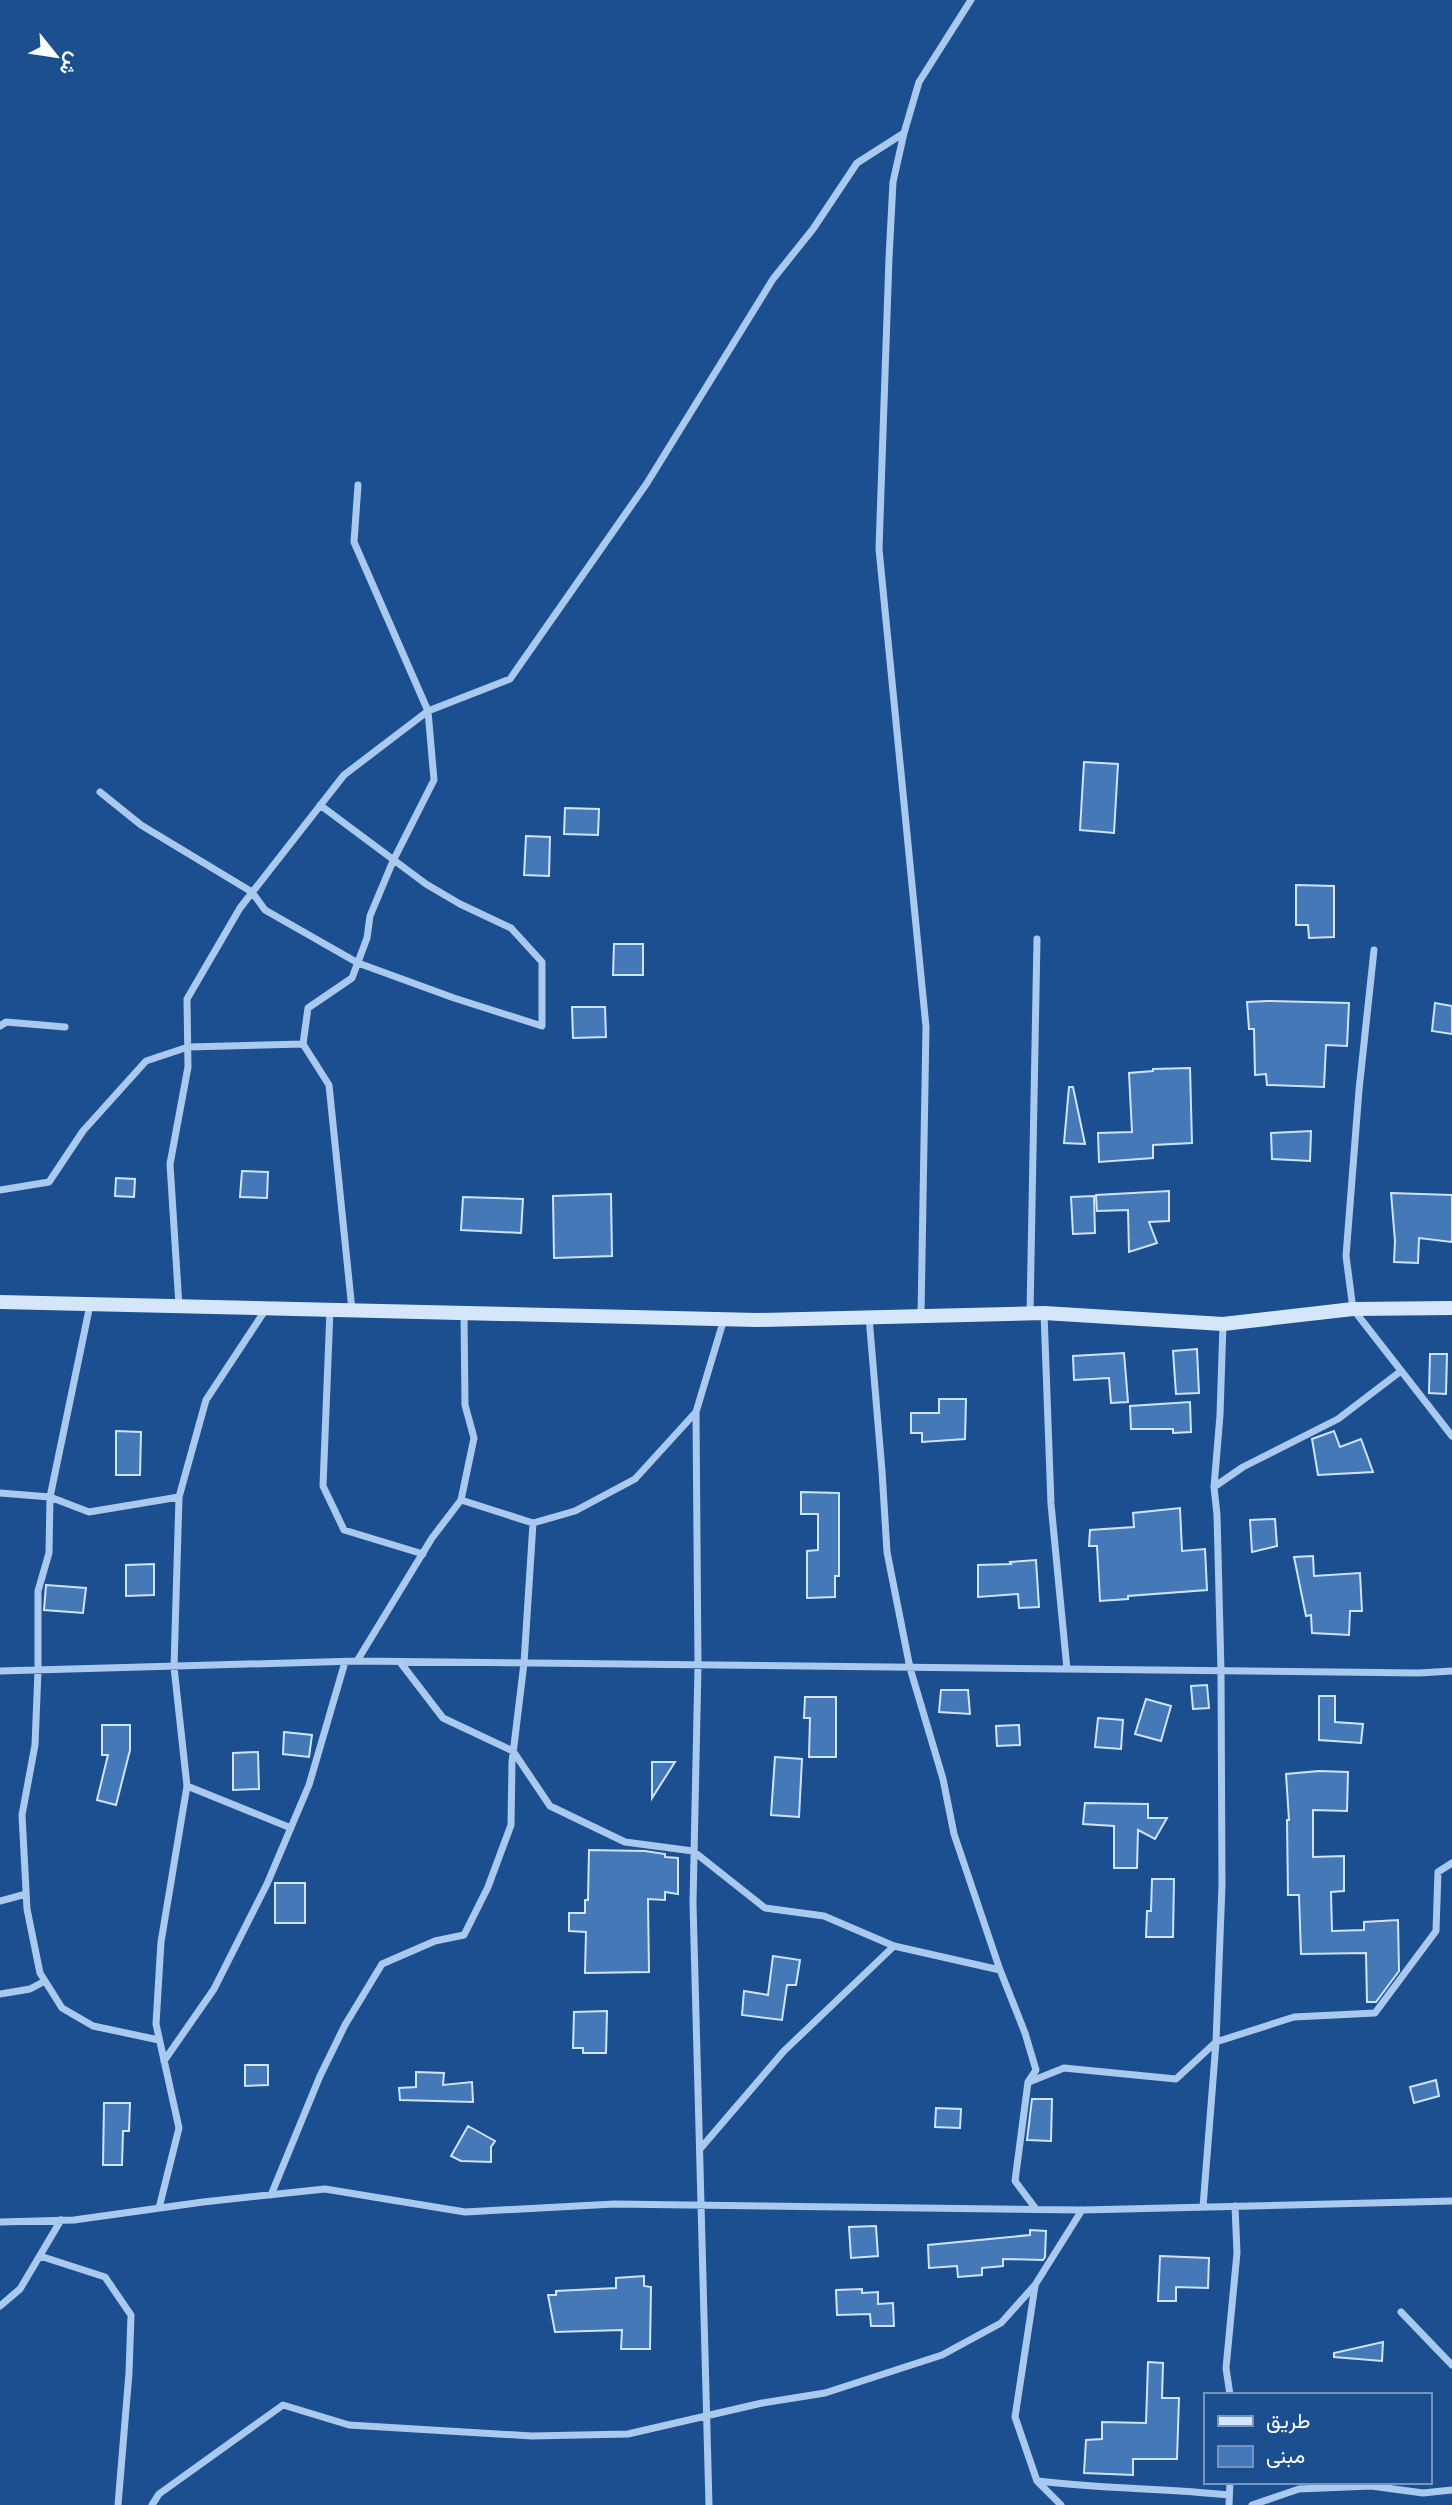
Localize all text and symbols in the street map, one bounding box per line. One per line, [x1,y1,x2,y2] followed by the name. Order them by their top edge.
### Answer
[21,21,91,91] north arrow
[55,49,87,81] text: ش
[1204,2393,1431,2484] legend
[1266,2407,1311,2434] text: طريق
[1266,2442,1305,2468] text: مبنى

